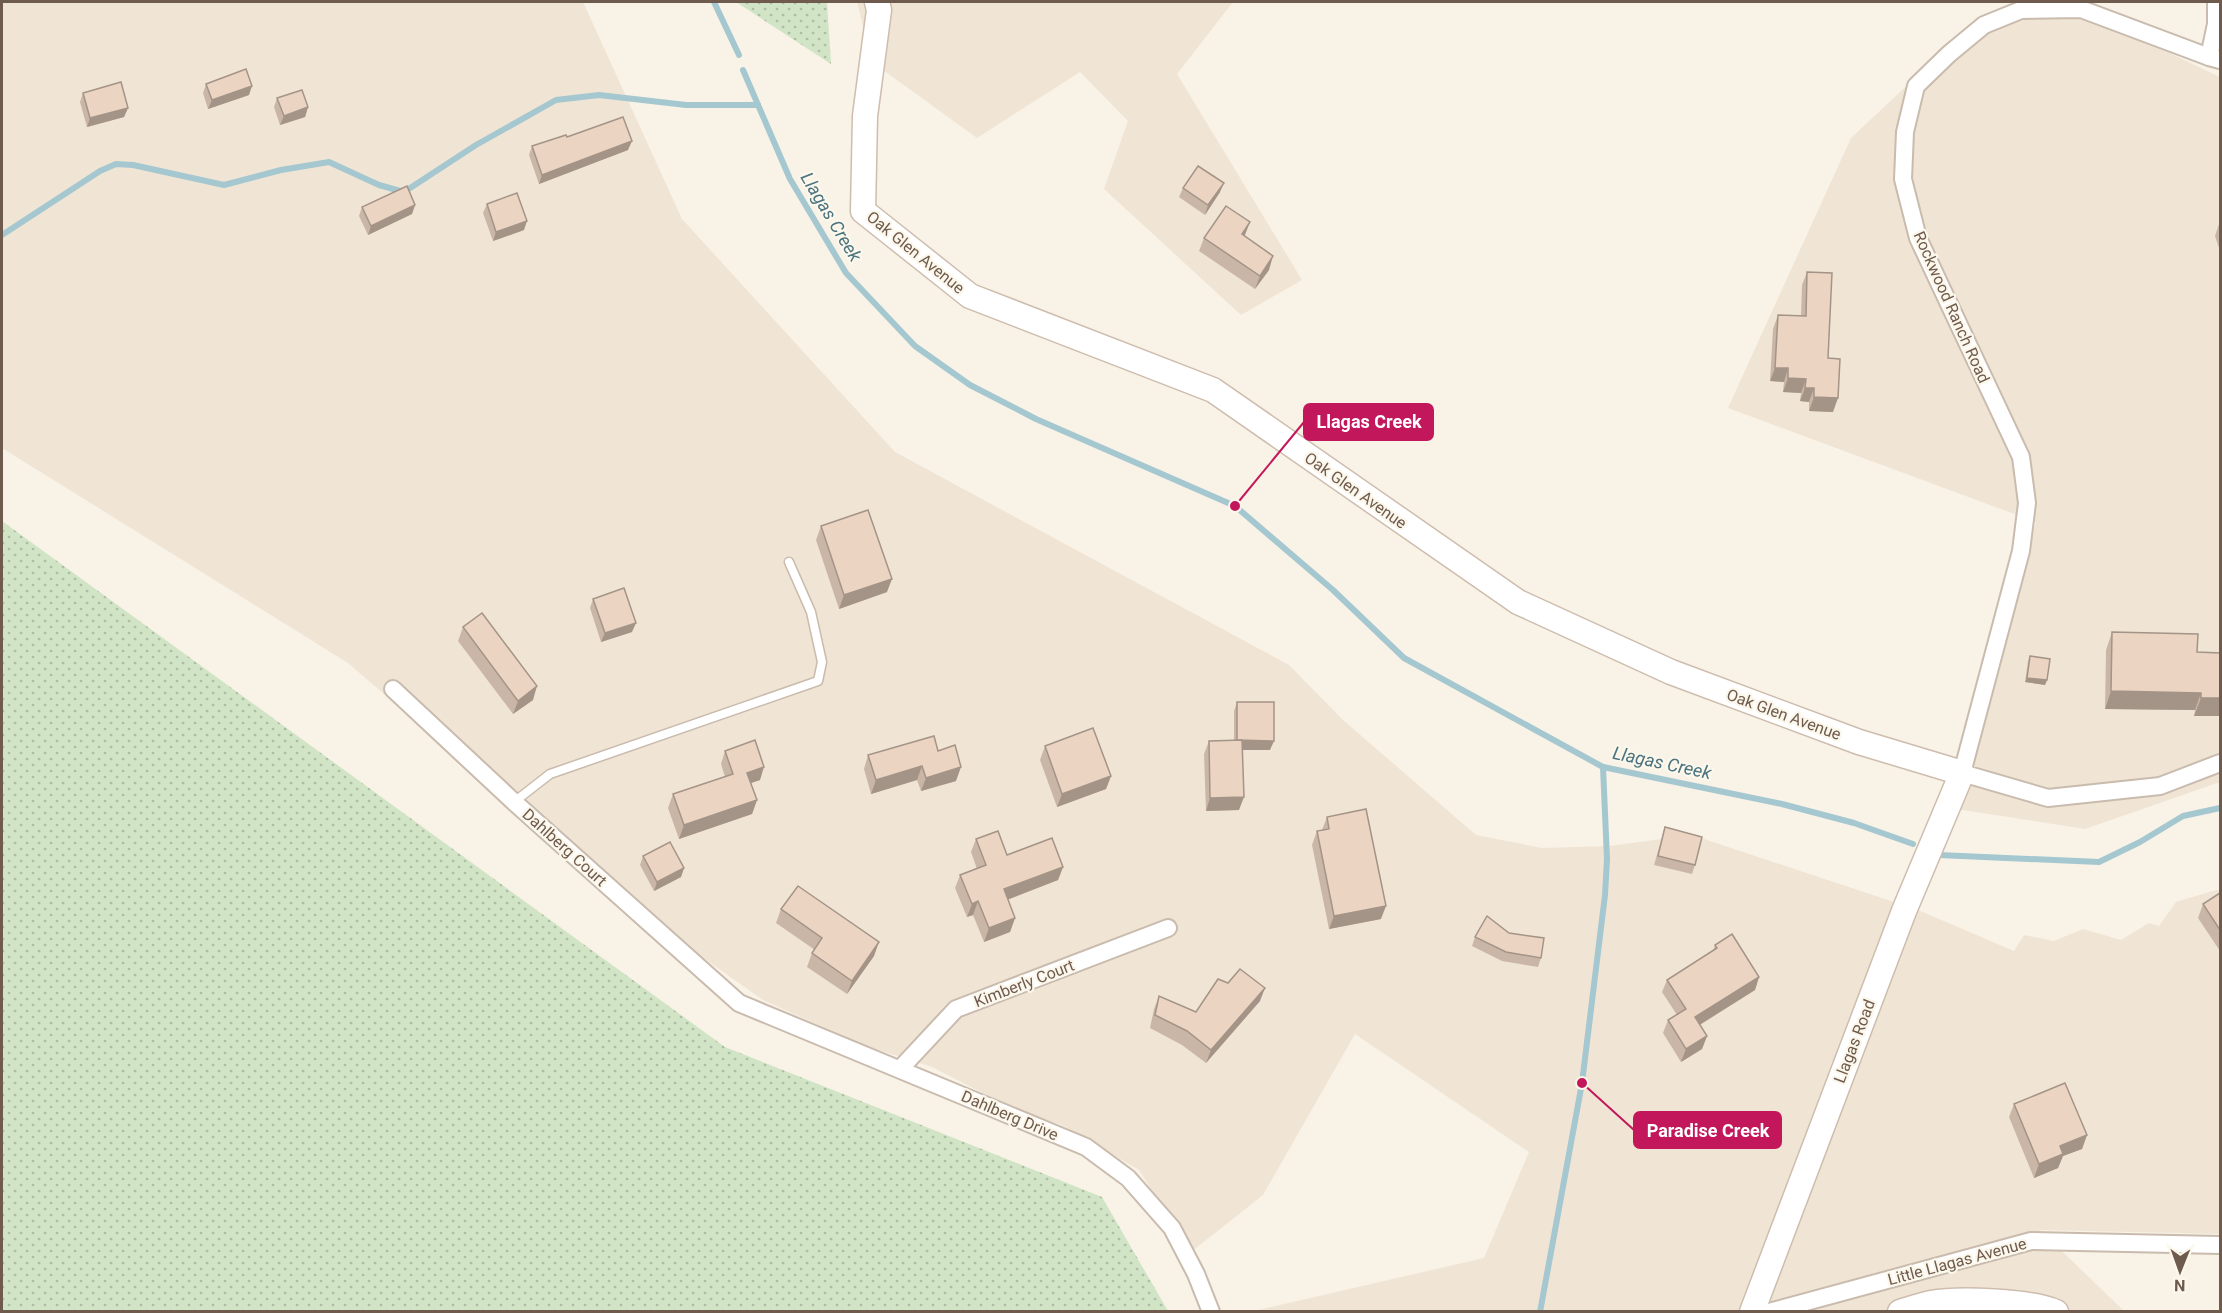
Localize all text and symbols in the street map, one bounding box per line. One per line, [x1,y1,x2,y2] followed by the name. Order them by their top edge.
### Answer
[797,168,867,266] water label: Llagas Creek
[863,207,968,298] street label: Oak Glen Avenue
[1910,228,1994,386] street label: Rockwood Ranch Road
[1304,404,1433,440] callout: Llagas Creek
[1316,411,1422,432] text: Llagas Creek
[1301,448,1410,533] street label: Oak Glen Avenue
[1724,685,1844,744] street label: Oak Glen Avenue
[1611,742,1714,783] water label: Llagas Creek
[519,805,611,890] street label: Dahlberg Court
[971,956,1077,1011] street label: Kimberly Court
[1830,997,1879,1086] street label: Llagas Road
[958,1086,1061,1144] street label: Dahlberg Drive
[1634,1112,1781,1148] callout: Paradise Creek
[1647,1120,1770,1141] text: Paradise Creek
[1886,1234,2029,1289] street label: Little Llagas Avenue
[2150,1241,2210,1301] north arrow
[2174,1276,2186,1295] text: N

